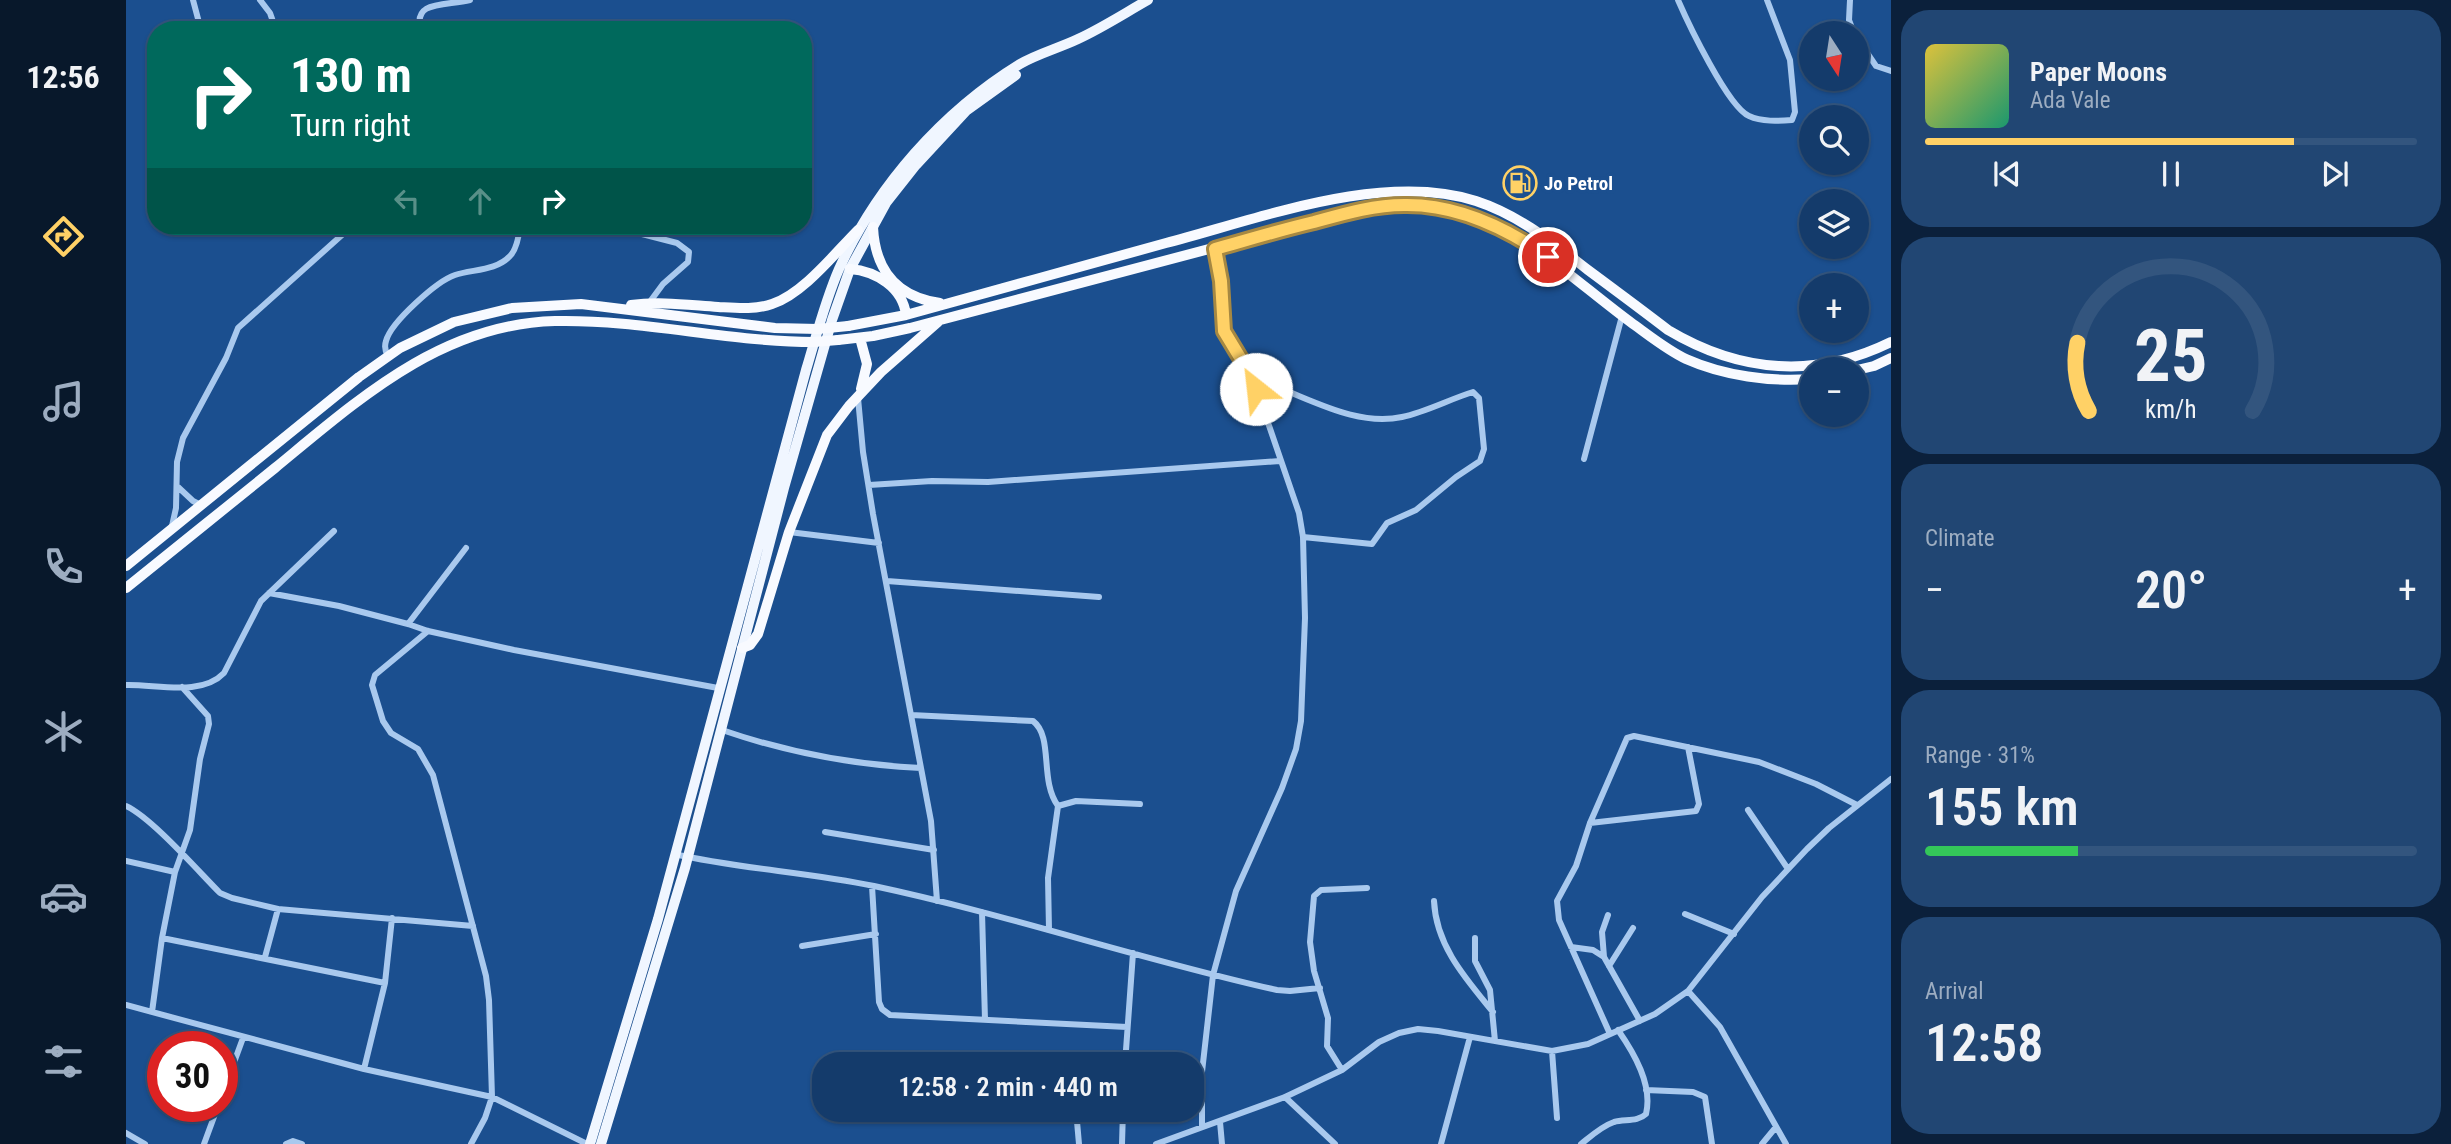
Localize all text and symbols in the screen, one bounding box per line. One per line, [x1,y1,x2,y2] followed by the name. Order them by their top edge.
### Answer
[1799,21,1869,91] north arrow
[1799,21,1869,427] map controls
[290,47,412,104] text: 130 m
[175,49,266,140] icon: right
[2030,57,2167,87] text: Paper Moons
[26,58,100,96] text: 12:56
[2030,87,2110,114] text: Ada Vale
[1799,105,1869,175] button: search
[290,106,411,144] text: Turn right
[1988,155,2026,193] icon: previous
[2152,155,2190,193] icon: pause
[2316,155,2354,193] icon: next
[1501,164,1539,202] fuel station icon: Jo Petrol
[1544,172,1613,195] place label: Jo Petrol
[388,182,426,220] icon: left
[461,182,499,220] icon: ahead
[534,182,572,220] icon: right
[1799,189,1869,259] button: layers
[39,212,88,261] icon: directions
[1518,227,1578,287] pin
[1529,238,1567,276] icon: arrive
[1799,273,1869,343] button: +
[2134,314,2208,400] text: 25
[1219,352,1293,426] position arrow
[1799,357,1869,427] button: −
[39,377,88,426] icon: music
[2145,395,2197,424] text: km/h
[1925,525,1995,552] text: Climate
[39,542,88,591] icon: phone
[2135,560,2207,621] text: 20°
[1925,568,1944,612] text: −
[2398,568,2417,612] text: +
[39,707,88,756] icon: climate
[1925,742,2035,769] text: Range · 31%
[1925,777,2079,838] text: 155 km
[39,872,88,921] icon: car
[1925,978,1984,1005] text: Arrival
[1925,1013,2043,1074] text: 12:58
[147,1031,238,1122] speed limit sign: 30
[39,1037,88,1086] icon: filters
[898,1072,1118,1102] text: 12:58 · 2 min · 440 m

